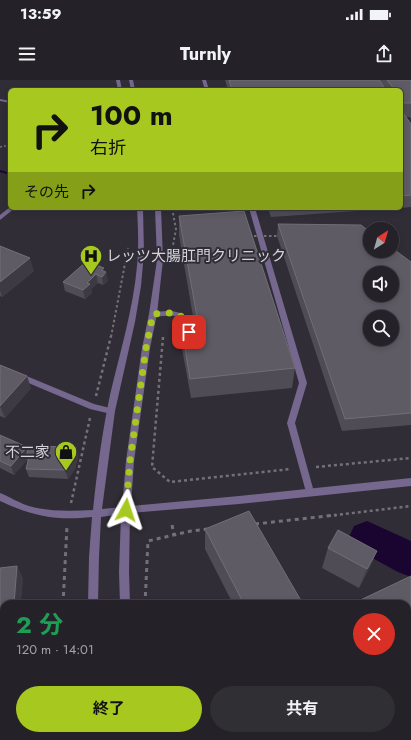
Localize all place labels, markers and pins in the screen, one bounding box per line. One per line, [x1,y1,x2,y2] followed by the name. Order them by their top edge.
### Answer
[78,243,104,276] hospital icon: レッツ大腸肛門クリニック
[106,245,286,267] place label: レッツ大腸肛門クリニック
[172,315,206,349] pin
[53,439,79,472] shop icon: 不二家
[5,441,50,463] place label: 不二家

